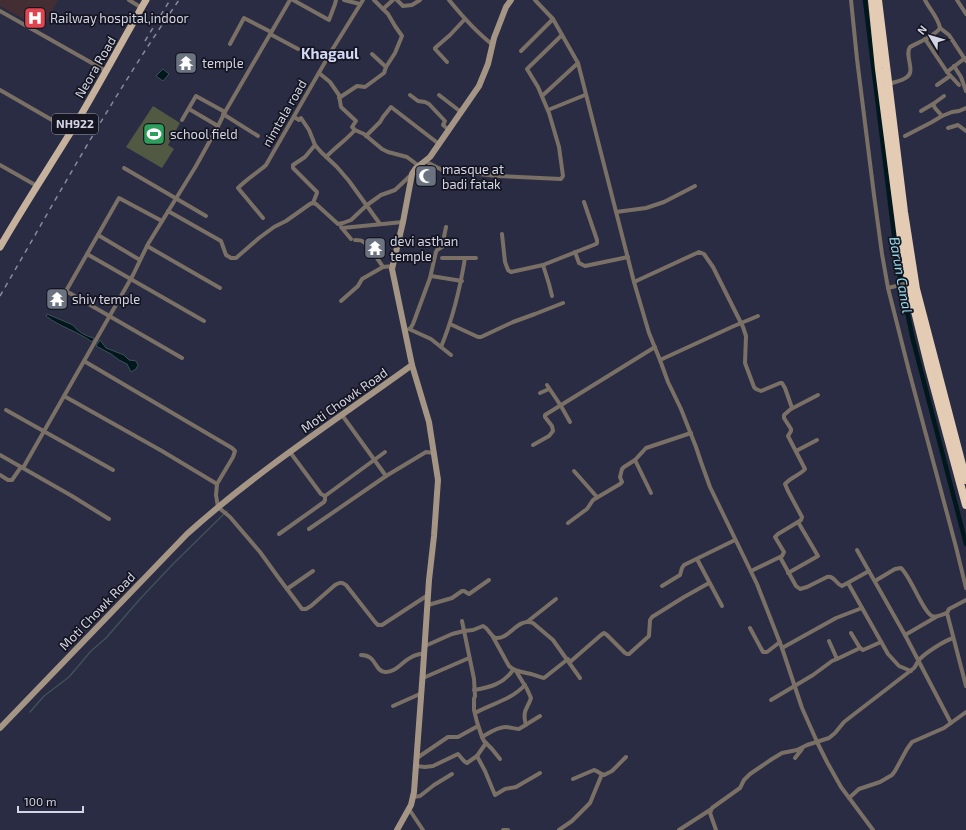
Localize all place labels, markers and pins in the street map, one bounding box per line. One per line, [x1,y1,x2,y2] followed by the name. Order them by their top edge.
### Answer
[22,5,48,31] hospital icon: Railway hospital,indoor
[50,10,189,26] place label: Railway hospital,indoor
[173,50,199,76] temple icon: temple
[202,55,244,71] place label: temple
[141,121,167,147] sports icon: school field
[170,126,238,142] place label: school field
[442,161,504,192] place label: masque at badi fatak
[413,163,439,189] mosque icon: masque at badi fatak
[390,233,458,264] place label: devi asthan temple
[362,235,388,261] temple icon: devi asthan temple
[44,286,70,312] temple icon: shiv temple
[72,291,140,307] place label: shiv temple

